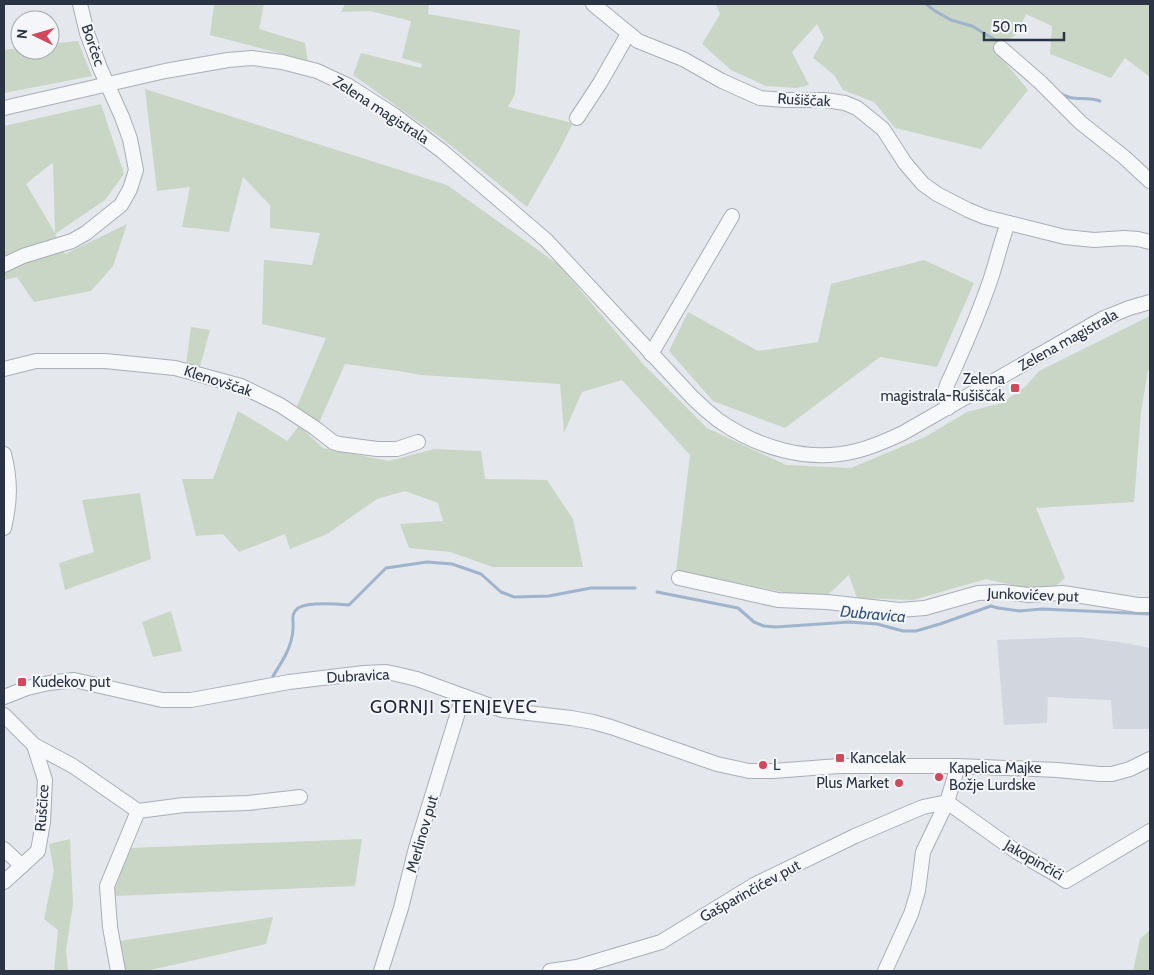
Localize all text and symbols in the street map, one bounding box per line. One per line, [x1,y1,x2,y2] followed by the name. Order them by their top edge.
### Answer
[10,10,60,60] north arrow
[984,10,1064,42] scale bar
[992,18,1027,36] text: 50 m
[77,22,109,69] street label: Borčec
[13,28,31,40] text: N
[330,72,433,148] street label: Zelena magistrala
[777,90,831,110] street label: Rušiščak
[1015,305,1121,375] street label: Zelena magistrala
[182,362,255,401] street label: Klenovščak
[880,370,1006,405] place label: Zelena magistrala-Rušiščak
[1009,382,1021,394] marker: Zelena magistrala-Rušiščak
[986,584,1079,606] street label: Junkovićev put
[839,602,907,626] water label: Dubravica
[326,665,391,687] street label: Dubravica
[32,673,111,691] place label: Kudekov put
[16,676,28,688] marker: Kudekov put
[370,696,538,718] district label: GORNJI STENJEVEC
[850,749,906,767] place label: Kancelak
[834,752,846,764] marker: Kancelak
[773,756,781,774] place label: L
[757,759,769,771] marker: L
[949,759,1042,794] place label: Kapelica Majke Božje Lurdske
[933,771,945,783] marker: Kapelica Majke Božje Lurdske
[816,774,889,792] place label: Plus Market
[893,777,905,789] marker: Plus Market
[31,783,53,832] street label: Ruščice
[402,793,442,875] street label: Merlinov put
[1000,835,1067,884] street label: Jakopinčići
[697,856,803,926] street label: Gašparinčićev put

